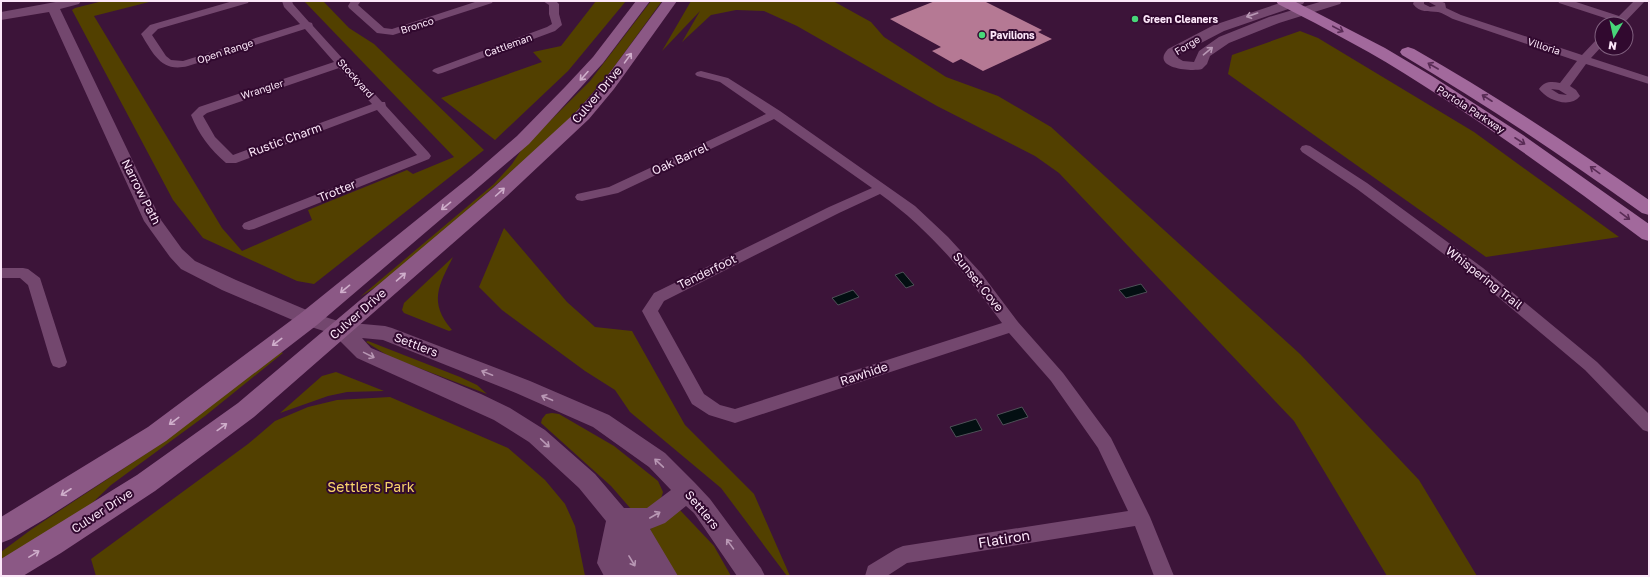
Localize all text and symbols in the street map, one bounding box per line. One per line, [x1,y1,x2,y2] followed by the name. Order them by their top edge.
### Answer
[1246,12,1258,20] one-way arrow
[1143,13,1218,25] place label: Green Cleaners
[399,14,435,36] street label: Bronco
[1130,14,1140,24] marker: Green Cleaners
[1594,16,1634,56] north arrow
[1331,26,1343,33] one-way arrow
[990,29,1035,41] place label: Pavilions
[977,30,987,40] marker: Pavilions
[483,31,533,59] street label: Cattleman
[1172,33,1202,57] street label: Forge
[1526,35,1562,57] street label: Villoria
[195,36,255,66] street label: Open Range
[1607,39,1618,53] text: N
[1203,47,1213,56] one-way arrow
[624,52,632,63] one-way arrow
[335,56,377,100] street label: Stockyard
[1427,62,1439,70] one-way arrow
[568,63,625,126] street label: Culver Drive
[580,70,589,80] one-way arrow
[239,76,285,101] street label: Wrangler
[1435,83,1508,136] street label: Portola Parkway
[1481,94,1492,102] one-way arrow
[246,119,323,160] street label: Rustic Charm
[1514,137,1525,145] one-way arrow
[649,139,710,178] street label: Oak Barrel
[119,157,164,227] street label: Narrow Path
[1589,166,1600,174] one-way arrow
[316,176,358,205] street label: Trotter
[495,187,505,197] one-way arrow
[440,202,451,211] one-way arrow
[1620,212,1631,221] one-way arrow
[1443,243,1526,312] street label: Whispering Trail
[950,249,1007,314] street label: Sunset Cove
[675,251,739,292] street label: Tenderfoot
[396,272,407,281] one-way arrow
[340,284,351,293] one-way arrow
[326,285,389,342] street label: Culver Drive
[392,329,440,360] street label: Settlers
[272,337,283,346] one-way arrow
[362,352,374,359] one-way arrow
[838,359,890,388] street label: Rawhide
[481,369,493,376] one-way arrow
[542,394,554,401] one-way arrow
[169,416,180,425] one-way arrow
[217,423,228,431] one-way arrow
[540,439,550,448] one-way arrow
[654,458,664,467] one-way arrow
[327,478,415,495] park label: Settlers Park
[68,485,135,536] street label: Culver Drive
[682,487,723,532] street label: Settlers
[61,488,72,496] one-way arrow
[649,511,661,519] one-way arrow
[977,526,1031,551] street label: Flatiron
[726,539,734,550] one-way arrow
[28,550,39,558] one-way arrow
[628,555,636,566] one-way arrow

